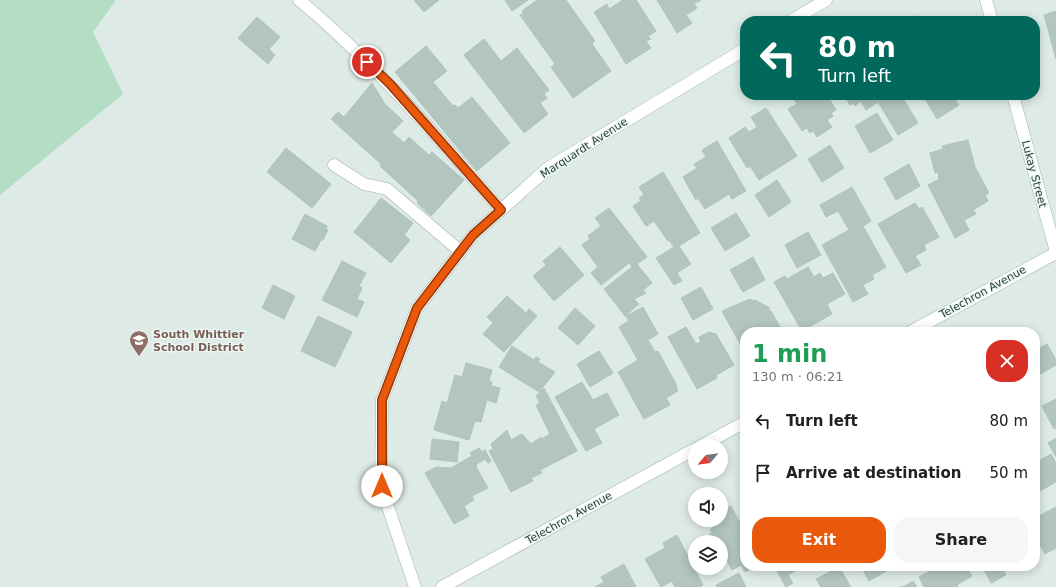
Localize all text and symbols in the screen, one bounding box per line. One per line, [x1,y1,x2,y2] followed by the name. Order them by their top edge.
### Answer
[818,31,896,64] text: 80 m
[752,32,804,84] icon: left
[350,45,384,79] pin
[356,51,378,73] icon: arrive
[818,65,891,86] text: Turn left
[538,115,630,181] street label: Marquardt Avenue
[1019,139,1049,210] street label: Lukay Street
[937,263,1029,322] street label: Telechron Avenue
[153,328,245,354] place label: South Whittier School District
[128,329,150,357] school or university icon: South Whittier School District
[752,340,827,368] text: 1 min
[986,340,1028,382] button: close
[752,369,843,384] text: 130 m · 06:21
[752,410,774,432] icon: left
[786,412,858,430] text: Turn left
[990,412,1028,430] text: 80 m
[688,439,728,479] north arrow
[688,439,728,575] map controls
[752,462,774,484] icon: arrive
[786,464,961,482] text: Arrive at destination
[990,464,1028,482] text: 50 m
[361,465,403,507] position arrow
[688,487,728,527] button: sound
[523,489,615,548] street label: Telechron Avenue
[752,517,886,563] button: Exit
[894,517,1028,563] button: Share
[688,535,728,575] button: layers

